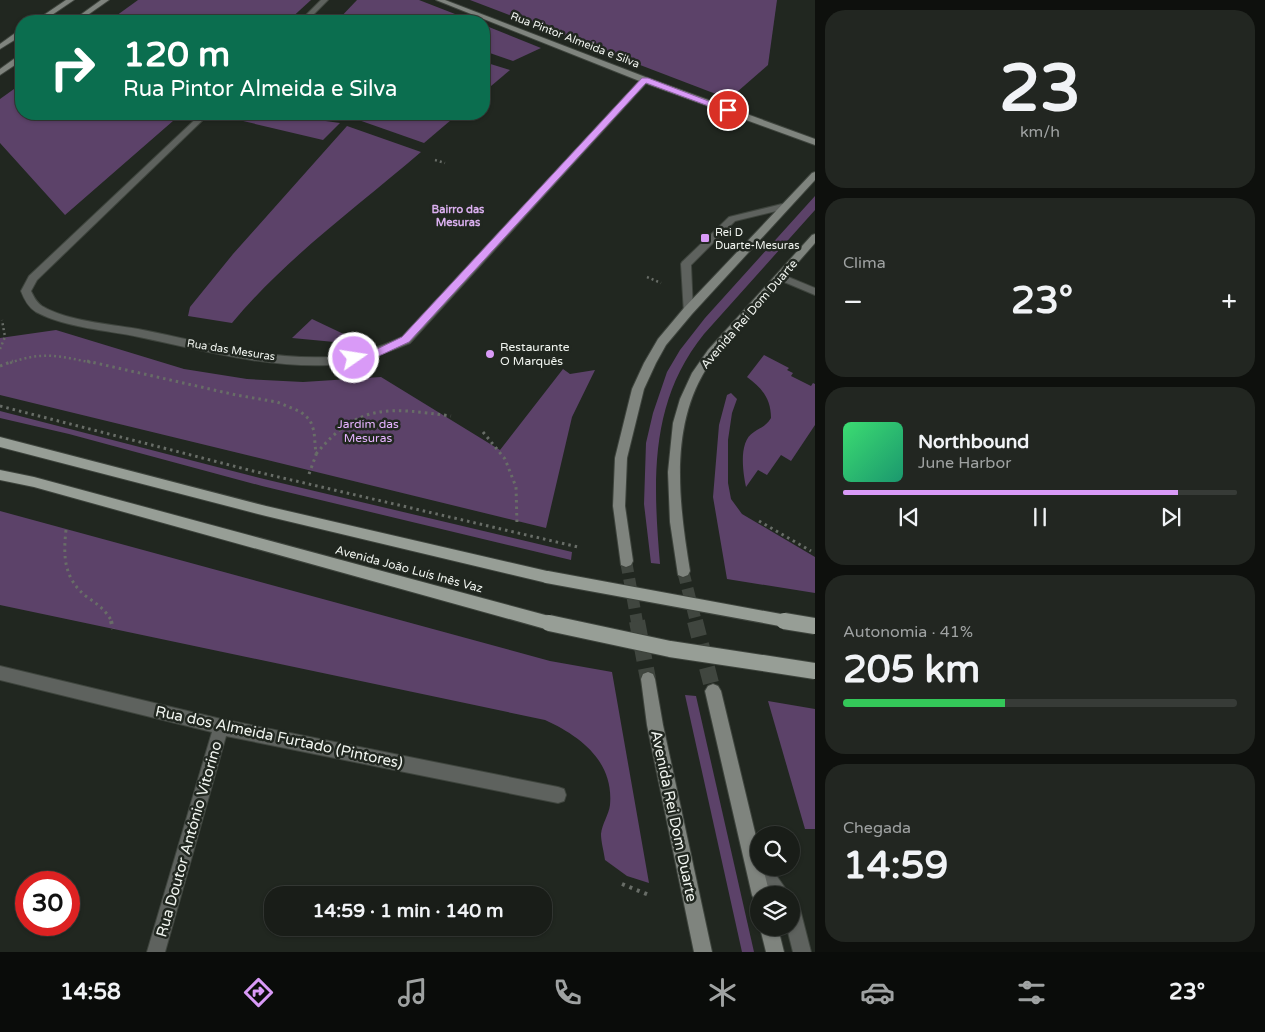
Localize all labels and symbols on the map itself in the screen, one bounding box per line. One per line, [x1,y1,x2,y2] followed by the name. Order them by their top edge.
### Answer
[509,9,641,71] street label: Rua Pintor Almeida e Silva
[707,89,749,131] pin
[432,203,485,229] district label: Bairro das Mesuras
[715,226,799,252] place label: Rei D Duarte-Mesuras
[699,232,711,244] marker: Rei D Duarte-Mesuras
[698,256,800,371] street label: Avenida Rei Dom Duarte
[327,331,379,383] position arrow
[186,337,276,363] street label: Rua das Mesuras
[500,340,570,368] place label: Restaurante O Marquês
[484,348,496,360] marker: Restaurante O Marquês
[337,417,399,445] park label: Jardim das Mesuras
[334,543,484,595] street label: Avenida João Luís Inês Vaz
[154,702,404,772] street label: Rua dos Almeida Furtado (Pintores)
[647,729,701,903] street label: Avenida Rei Dom Duarte
[152,739,226,939] street label: Rua Doutor António Vitorino
[15,871,80,936] speed limit sign: 30

